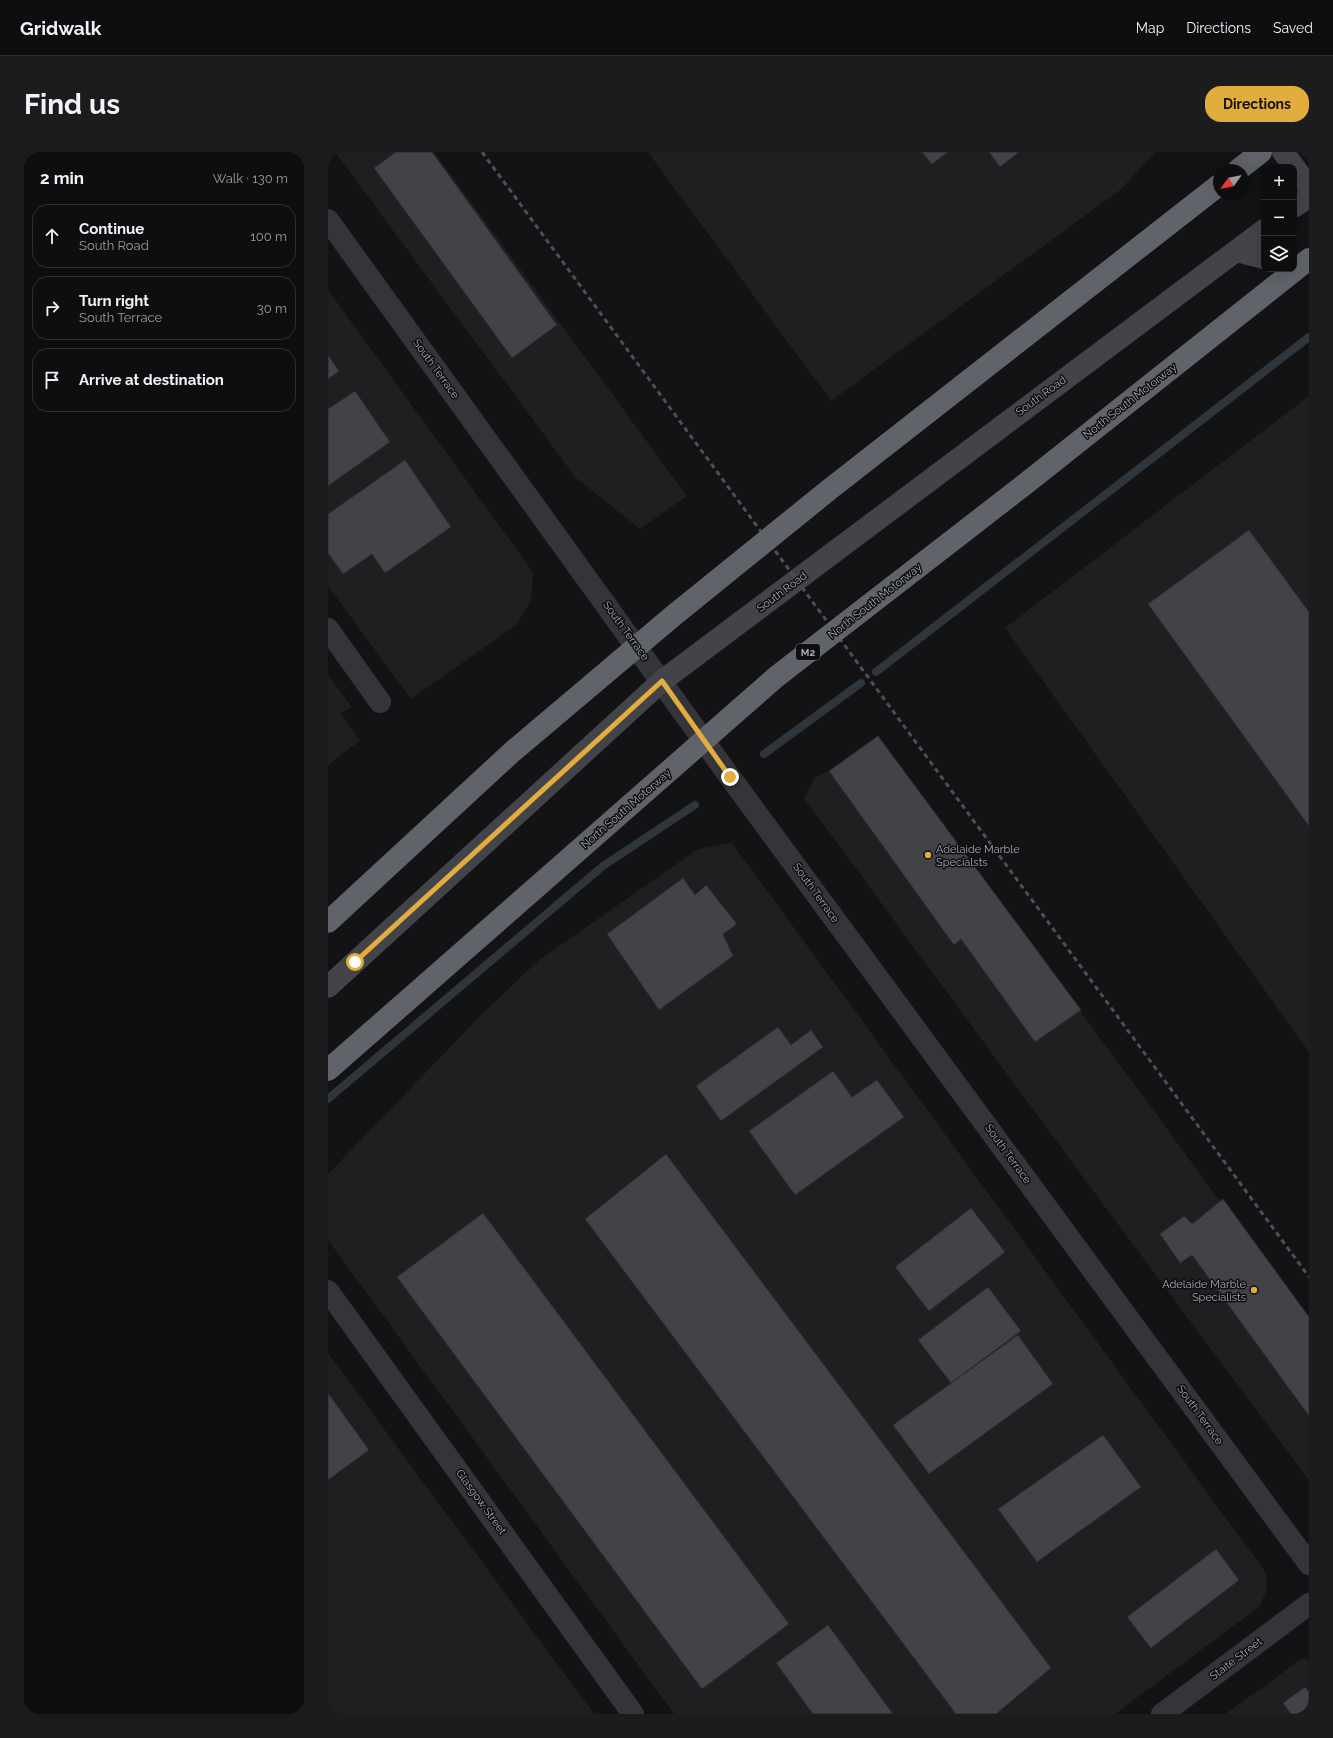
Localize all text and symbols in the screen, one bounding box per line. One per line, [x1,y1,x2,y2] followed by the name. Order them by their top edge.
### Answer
[20,17,101,39] text: Gridwalk
[1136,20,1164,36] text: Map
[1186,20,1251,36] text: Directions
[1273,20,1313,36] text: Saved
[1205,86,1309,122] button: Directions
[24,88,120,121] text: Find us
[1213,164,1249,200] north arrow
[1261,164,1297,272] map controls
[1261,164,1297,200] button: +
[40,168,84,188] text: 2 min
[213,171,288,186] text: Walk · 130 m
[1261,200,1297,236] button: −
[79,220,144,238] text: Continue
[41,225,63,247] icon: ahead
[250,229,287,244] text: 100 m
[1261,236,1297,272] button: layers
[79,238,149,253] text: South Road
[79,292,149,310] text: Turn right
[41,297,63,319] icon: right
[257,301,287,316] text: 30 m
[79,310,162,325] text: South Terrace
[410,337,462,402] street label: South Terrace
[1081,360,1179,442] street label: North South Motorway
[41,369,63,391] icon: arrive
[79,371,224,389] text: Arrive at destination
[1013,373,1069,419] street label: South Road
[826,560,924,642] street label: North South Motorway
[755,569,810,615] street label: South Road
[600,599,652,664] street label: South Terrace
[796,644,820,660] road number: M2
[578,766,674,852] street label: North South Motorway
[721,768,739,786] route end
[936,843,1020,869] place label: Adelaide Marble Specialsts
[923,850,933,860] marker: Adelaide Marble Specialsts
[790,861,842,926] street label: South Terrace
[346,953,364,971] route start
[982,1122,1034,1187] street label: South Terrace
[1162,1278,1247,1304] place label: Adelaide Marble Specialists
[1249,1285,1259,1295] marker: Adelaide Marble Specialists
[1174,1383,1226,1448] street label: South Terrace
[453,1467,509,1537] street label: Glasgow Street
[1207,1635,1265,1683] street label: Staite Street

